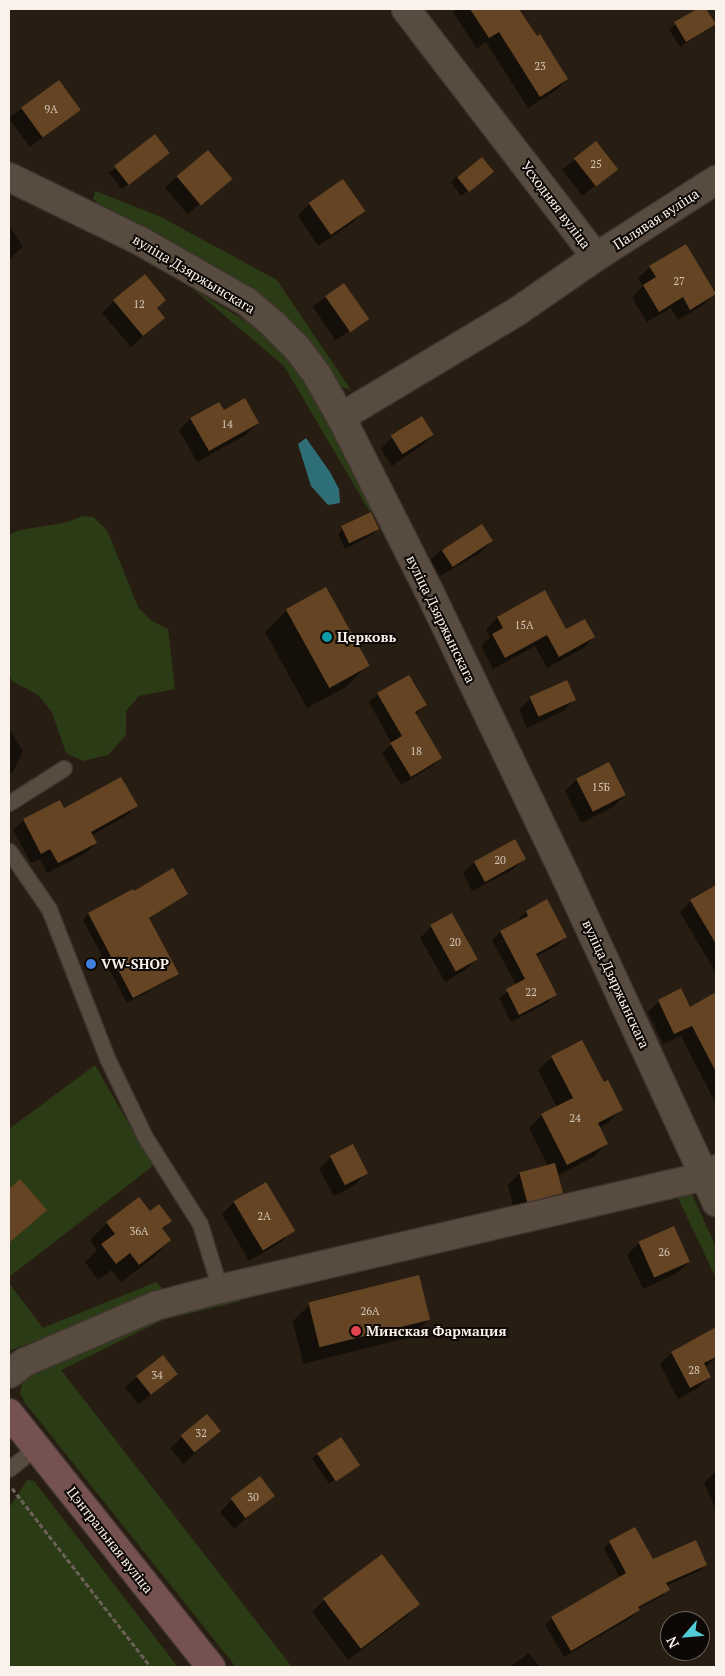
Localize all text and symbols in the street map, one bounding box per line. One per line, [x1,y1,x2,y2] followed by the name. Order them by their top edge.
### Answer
[534,59,546,73] house number: 23
[44,102,58,116] house number: 9А
[590,157,602,171] house number: 25
[518,158,594,252] street label: Усходняя вуліца
[610,185,702,253] street label: Палявая вуліца
[130,231,258,317] street label: вуліца Дзяржынскага
[673,274,685,288] house number: 27
[133,297,145,311] house number: 12
[221,417,233,431] house number: 14
[403,552,479,686] street label: вуліца Дзяржынскага
[514,618,534,632] house number: 15А
[337,629,396,645] place label: Церковь
[321,631,333,643] marker: Церковь
[410,744,422,758] house number: 18
[592,780,610,794] house number: 15Б
[494,853,506,867] house number: 20
[579,917,653,1051] street label: вуліца Дзяржынскага
[449,935,461,949] house number: 20
[101,956,169,972] place label: VW-SHOP
[85,958,97,970] marker: VW-SHOP
[525,985,537,999] house number: 22
[569,1111,581,1125] house number: 24
[257,1209,271,1223] house number: 2А
[129,1224,149,1238] house number: 36А
[658,1245,670,1259] house number: 26
[360,1304,380,1318] house number: 26А
[366,1323,507,1339] place label: Минская Фармация
[350,1325,362,1337] marker: Минская Фармация
[688,1363,700,1377] house number: 28
[151,1368,163,1382] house number: 34
[195,1426,207,1440] house number: 32
[63,1483,157,1597] street label: Цэнтральная вуліца
[247,1490,259,1504] house number: 30
[660,1611,710,1661] north arrow
[661,1634,683,1652] text: N

